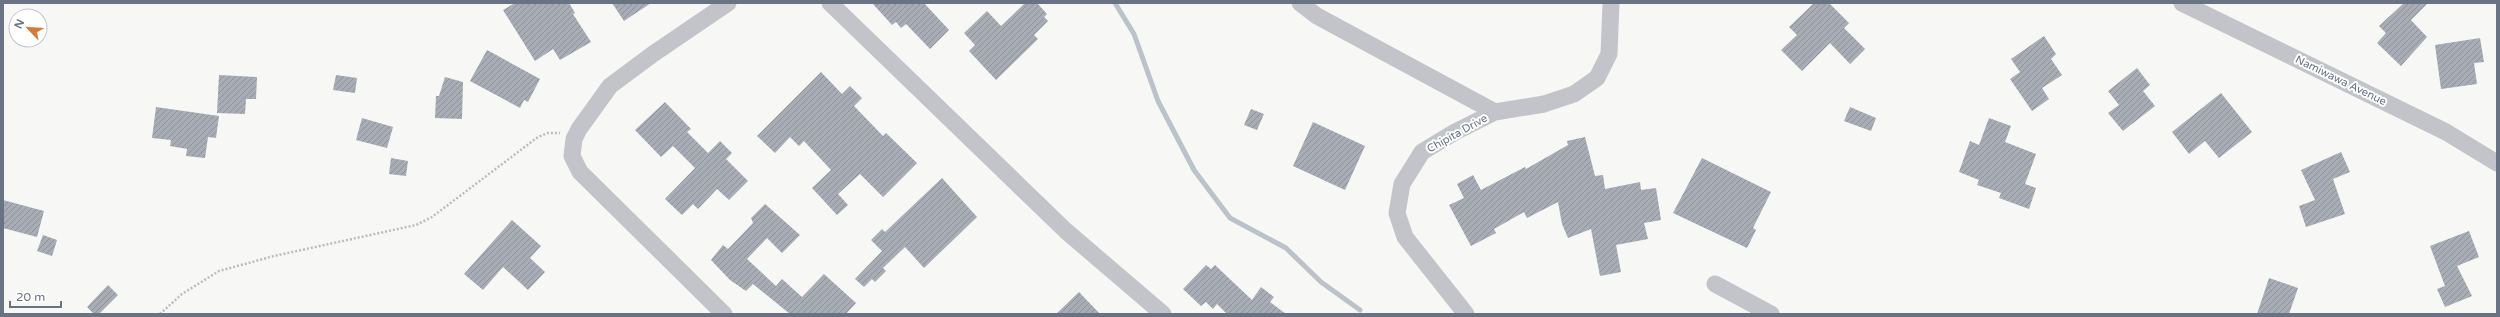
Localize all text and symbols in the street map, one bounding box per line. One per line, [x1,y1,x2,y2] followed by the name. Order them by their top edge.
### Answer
[8,8,48,48] north arrow
[12,17,27,31] text: N
[2293,53,2388,108] street label: Namiwawa Avenue
[1425,111,1490,155] street label: Chipita Drive
[10,283,61,309] scale bar
[16,290,45,304] text: 20 m

